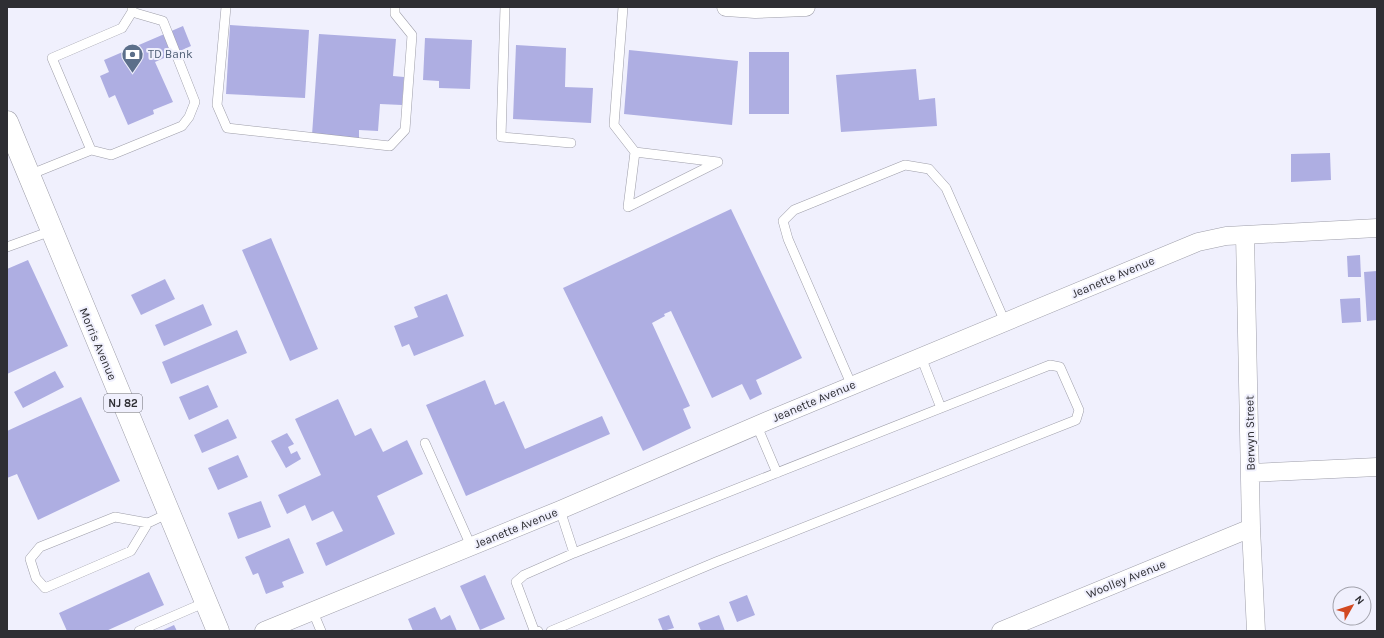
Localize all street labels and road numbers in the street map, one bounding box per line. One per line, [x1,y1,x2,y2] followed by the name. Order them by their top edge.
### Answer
[1070,253,1156,301] street label: Jeanette Avenue
[76,306,120,382] street label: Morris Avenue
[771,377,857,425] street label: Jeanette Avenue
[104,394,142,412] road number: NJ 82
[1242,395,1258,471] street label: Berwyn Street
[472,505,560,551] street label: Jeanette Avenue
[1084,557,1168,601] street label: Woolley Avenue

